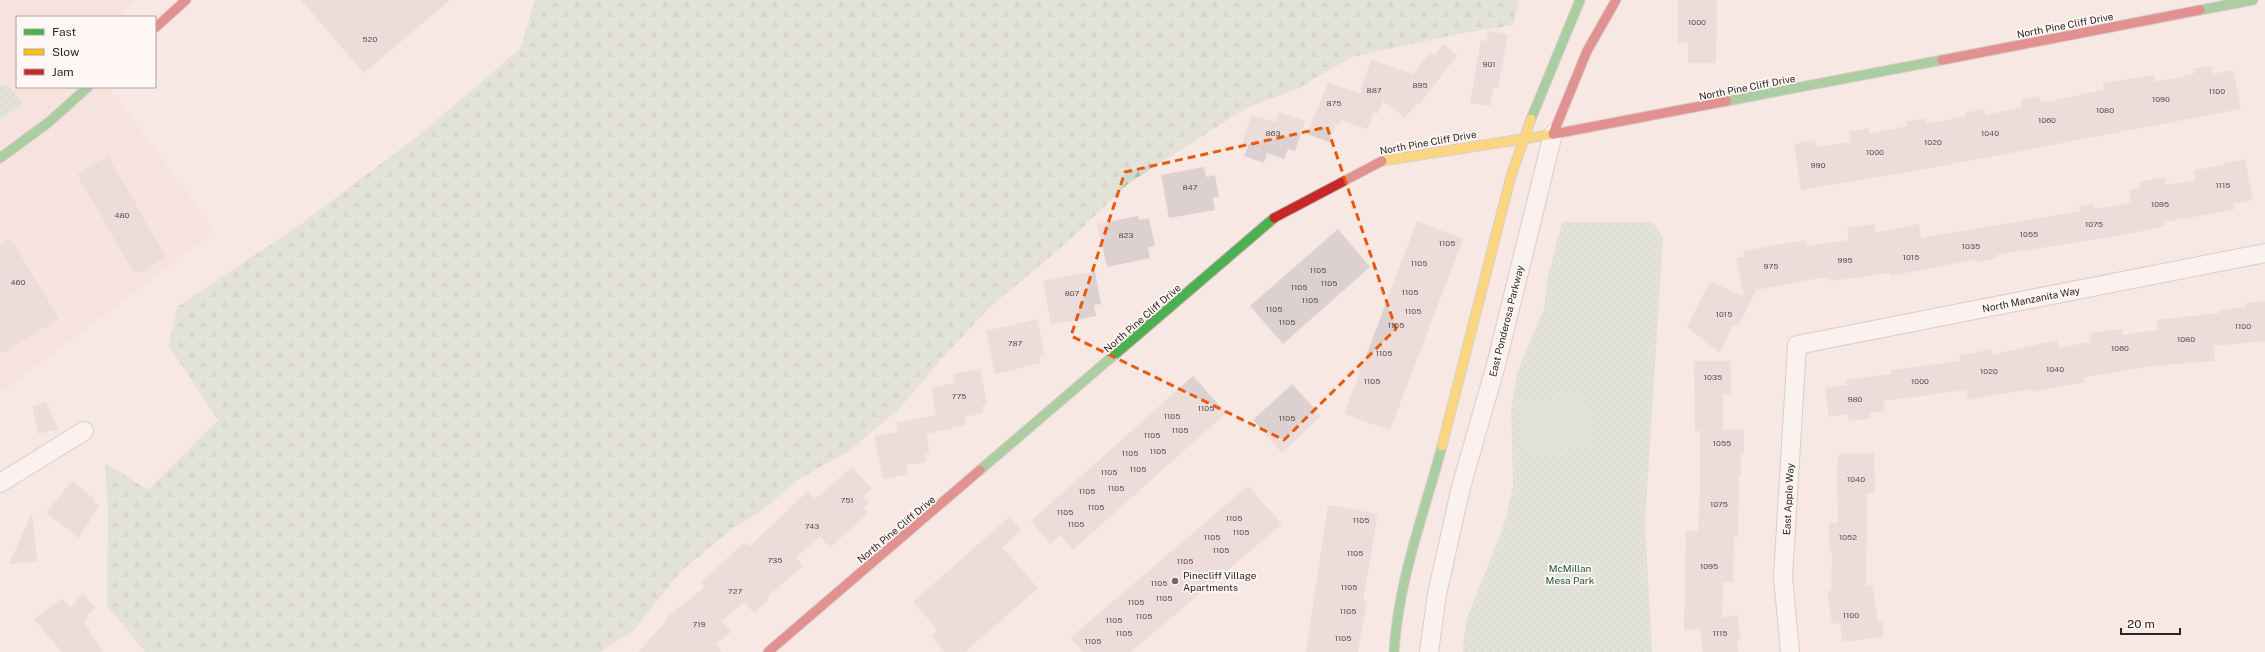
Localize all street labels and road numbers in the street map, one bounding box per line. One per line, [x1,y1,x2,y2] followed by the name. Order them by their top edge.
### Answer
[2016,10,2115,40] street label: North Pine Cliff Drive
[1698,72,1797,102] street label: North Pine Cliff Drive
[1379,128,1478,156] street label: North Pine Cliff Drive
[1486,263,1526,378] street label: East Ponderosa Parkway
[1101,281,1183,355] street label: North Pine Cliff Drive
[1981,284,2081,314] street label: North Manzanita Way
[1780,462,1796,535] street label: East Apple Way
[855,493,938,565] street label: North Pine Cliff Drive

